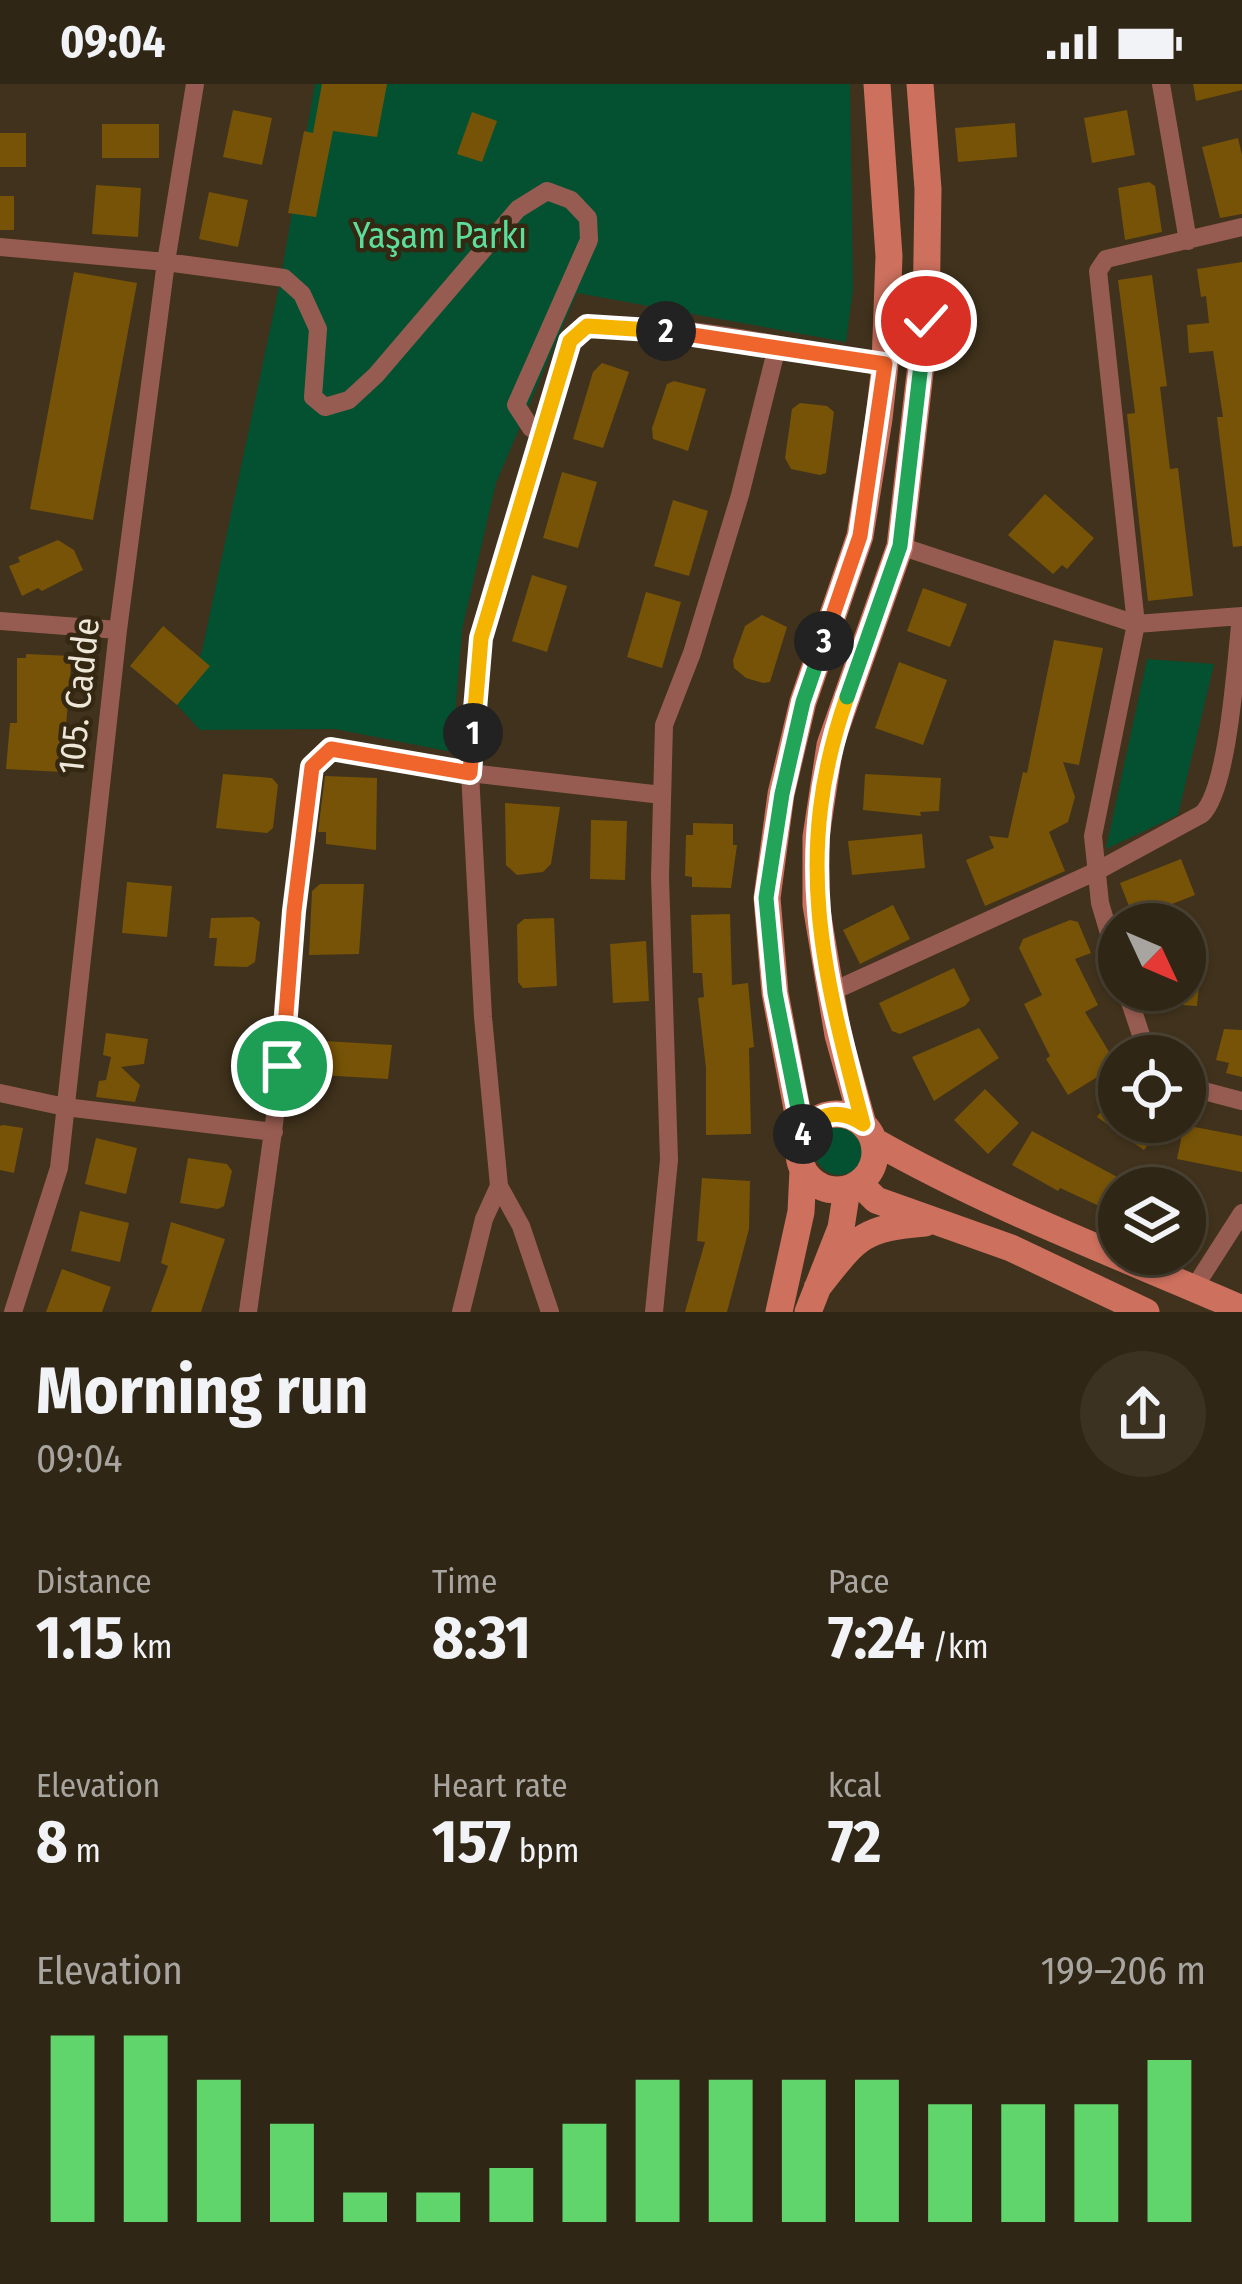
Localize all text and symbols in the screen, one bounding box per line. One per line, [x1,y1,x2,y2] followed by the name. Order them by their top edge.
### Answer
[60,15,165,69] text: 09:04
[353,214,527,258] park label: Yaşam Parkı
[875,270,977,372] pin
[893,288,959,354] icon: check
[636,301,696,361] pin: 2
[658,311,674,351] text: 2
[794,611,854,671] pin: 3
[49,616,109,777] street label: 105. Cadde
[816,621,832,661] text: 3
[443,703,503,763] pin: 1
[466,713,480,753] text: 1
[1098,903,1206,1011] north arrow
[1098,903,1206,1275] map controls
[231,1015,333,1117] pin
[249,1033,315,1099] icon: arrive
[1098,1035,1206,1143] button: locate
[773,1104,833,1164] pin: 4
[795,1114,811,1154] text: 4
[1098,1167,1206,1275] button: layers
[36,1351,369,1430] text: Morning run
[1080,1351,1206,1477] button: share
[36,1436,122,1482] text: 09:04
[36,1562,152,1602] text: Distance
[432,1562,497,1602] text: Time
[828,1562,890,1602] text: Pace
[36,1602,124,1674] text: 1.15
[432,1602,531,1674] text: 8:31
[828,1602,925,1674] text: 7:24
[124,1627,172,1667] text: km
[925,1627,989,1667] text: /km
[36,1766,160,1806] text: Elevation
[432,1766,568,1806] text: Heart rate
[828,1766,881,1806] text: kcal
[36,1806,68,1878] text: 8
[432,1806,511,1878] text: 157
[828,1806,881,1878] text: 72
[68,1831,101,1871] text: m
[511,1831,579,1871] text: bpm
[36,1948,183,1994] text: Elevation
[1041,1948,1206,1994] text: 199–206 m

